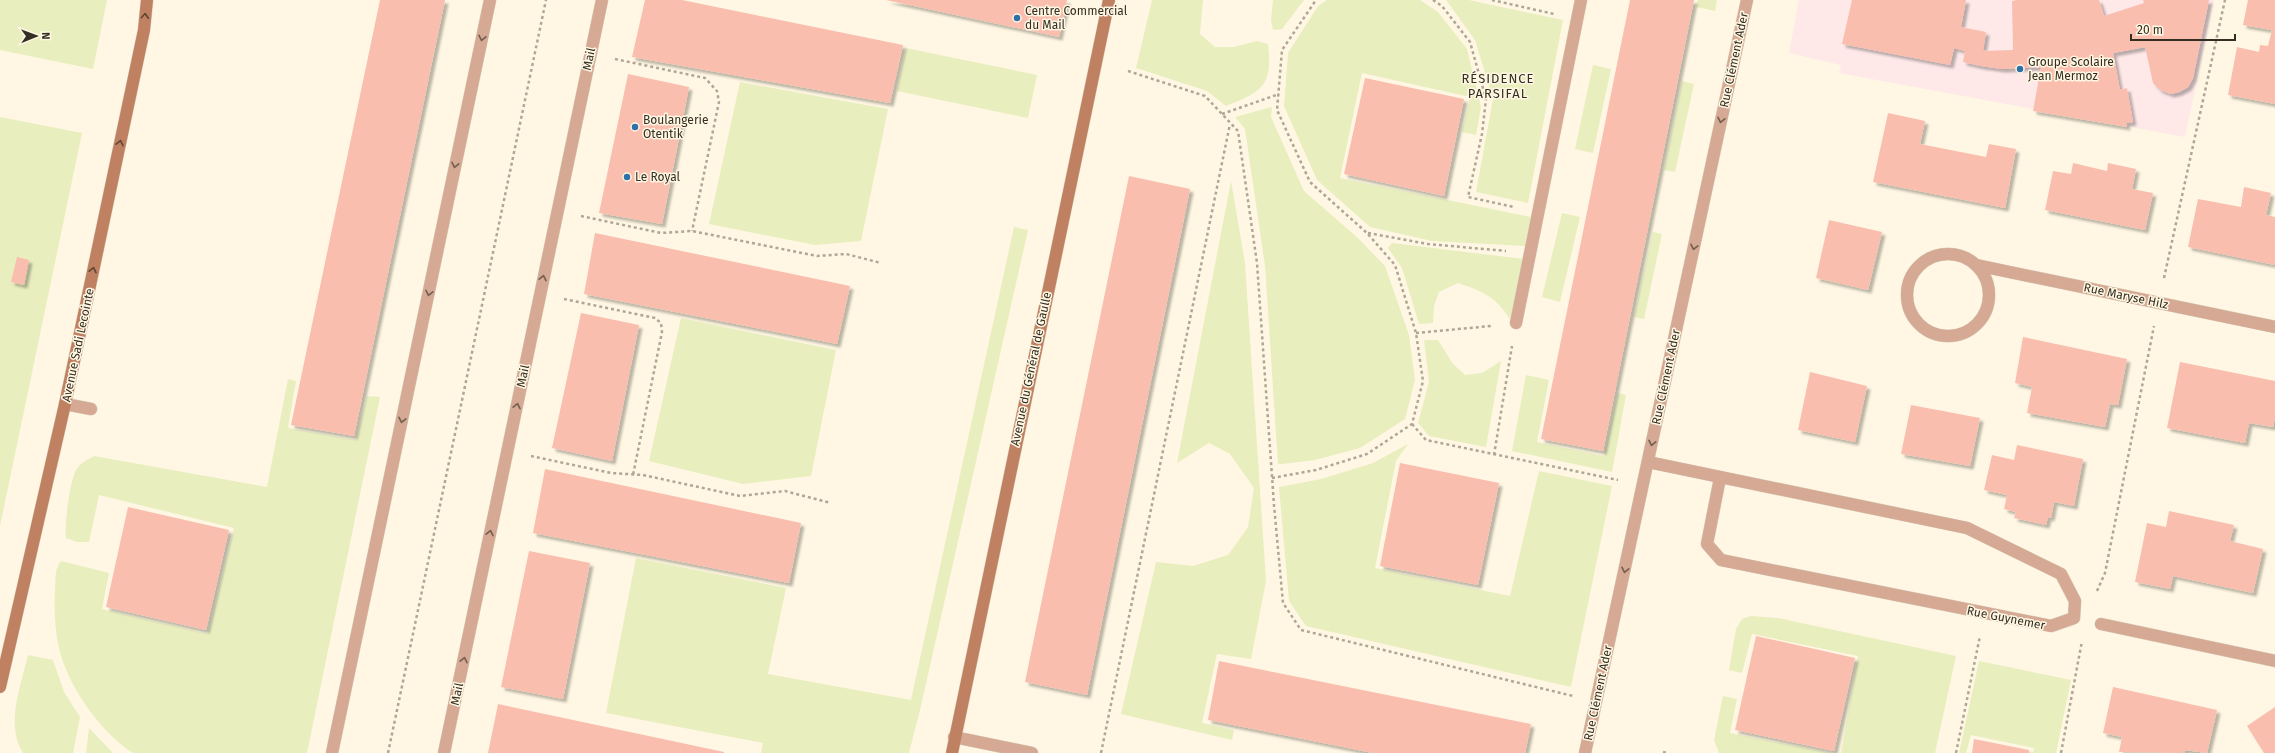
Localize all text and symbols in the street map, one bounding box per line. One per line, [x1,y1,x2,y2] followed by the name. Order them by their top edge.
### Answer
[1025,4,1128,32] place label: Centre Commercial du Mail
[1717,11,1751,109] street label: Rue Clément Ader
[141,13,150,19] one-way arrow
[1012,13,1022,23] marker: Centre Commercial du Mail
[16,16,56,56] north arrow
[2131,16,2235,42] scale bar
[2137,23,2163,37] text: 20 m
[39,32,52,40] text: N
[478,35,486,41] one-way arrow
[580,46,598,72] street label: Mail
[2028,55,2114,83] place label: Groupe Scolaire Jean Mermoz
[2015,64,2025,74] marker: Groupe Scolaire Jean Mermoz
[1461,71,1535,101] district label: RÉSIDENCE PARSIFAL
[643,113,708,141] place label: Boulangerie Otentik
[1718,117,1726,123] one-way arrow
[630,122,640,132] marker: Boulangerie Otentik
[116,140,124,146] one-way arrow
[452,162,460,169] one-way arrow
[635,170,681,184] place label: Le Royal
[622,172,632,182] marker: Le Royal
[1690,244,1698,251] one-way arrow
[89,267,97,273] one-way arrow
[539,275,547,281] one-way arrow
[2082,280,2170,312] street label: Rue Maryse Hilz
[59,287,97,403] street label: Avenue Sadi Lecointe
[425,290,433,296] one-way arrow
[1008,291,1054,447] street label: Avenue du Général de Gaulle
[1649,328,1683,426] street label: Rue Clément Ader
[514,363,532,389] street label: Mail
[512,402,520,409] one-way arrow
[398,417,406,423] one-way arrow
[1649,440,1657,446] one-way arrow
[486,530,494,536] one-way arrow
[1621,567,1629,573] one-way arrow
[1966,604,2047,633] street label: Rue Guynemer
[1581,644,1615,742] street label: Rue Clément Ader
[459,657,467,663] one-way arrow
[448,681,466,707] street label: Mail

